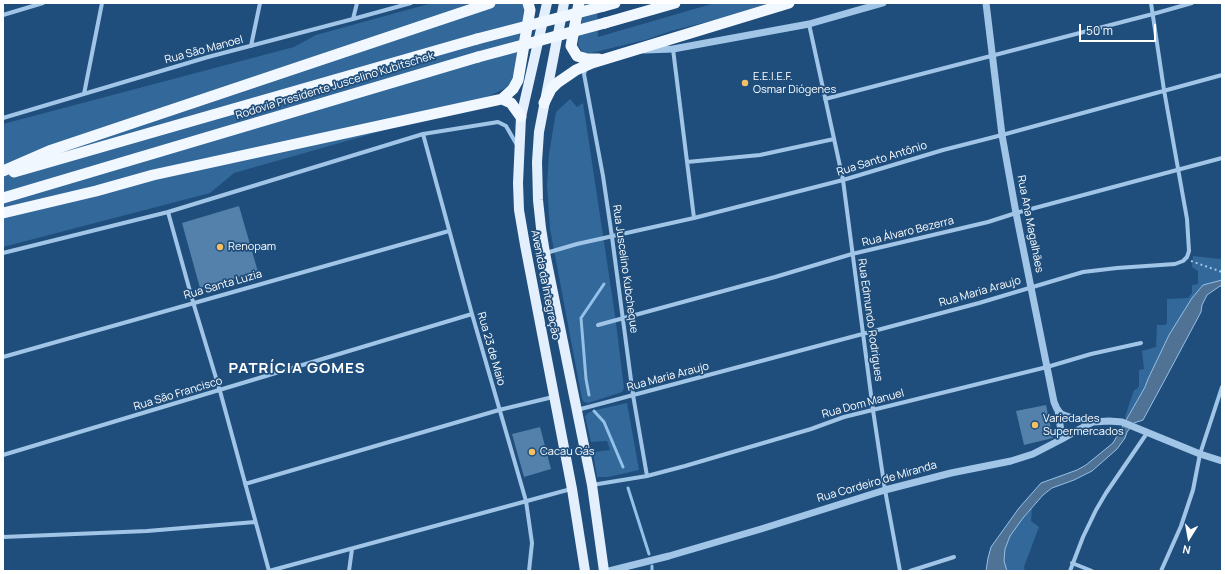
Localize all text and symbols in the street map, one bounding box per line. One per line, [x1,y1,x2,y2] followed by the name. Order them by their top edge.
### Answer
[1081,16,1158,42] scale bar
[1086,22,1113,39] text: 50 m
[163,33,245,67] street label: Rua São Manoel
[234,49,436,123] street label: Rodovia Presidente Juscelino Kubitschek
[753,70,836,96] place label: E.E.I.E.F. Osmar Diógenes
[740,78,750,88] marker: E.E.I.E.F. Osmar Diógenes
[835,139,929,179] street label: Rua Santo Antônio
[1014,174,1046,274] street label: Rua Ana Magalhães
[609,204,641,334] street label: Rua Juscelino Kubcheque
[861,214,955,250] street label: Rua Álvaro Bezerra
[528,229,562,341] street label: Avenida da Integração
[228,240,276,254] place label: Renopam
[215,242,225,252] marker: Renopam
[855,258,885,382] street label: Rua Edmundo Rodrigues
[182,268,264,302] street label: Rua Santa Luzia
[938,274,1022,310] street label: Rua Maria Araujo
[474,311,508,387] street label: Rua 23 de Maio
[228,360,366,378] district label: PATRÍCIA GOMES
[625,360,711,394] street label: Rua Maria Araujo
[132,374,224,414] street label: Rua São Francisco
[820,387,906,421] street label: Rua Dom Manuel
[1043,412,1124,438] place label: Variedades Supermercados
[1030,420,1040,430] marker: Variedades Supermercados
[540,445,595,459] place label: Cacau Gás
[527,447,537,457] marker: Cacau Gás
[816,459,938,505] street label: Rua Cordeiro de Miranda
[1169,518,1209,558] north arrow
[1181,542,1192,558] text: N

